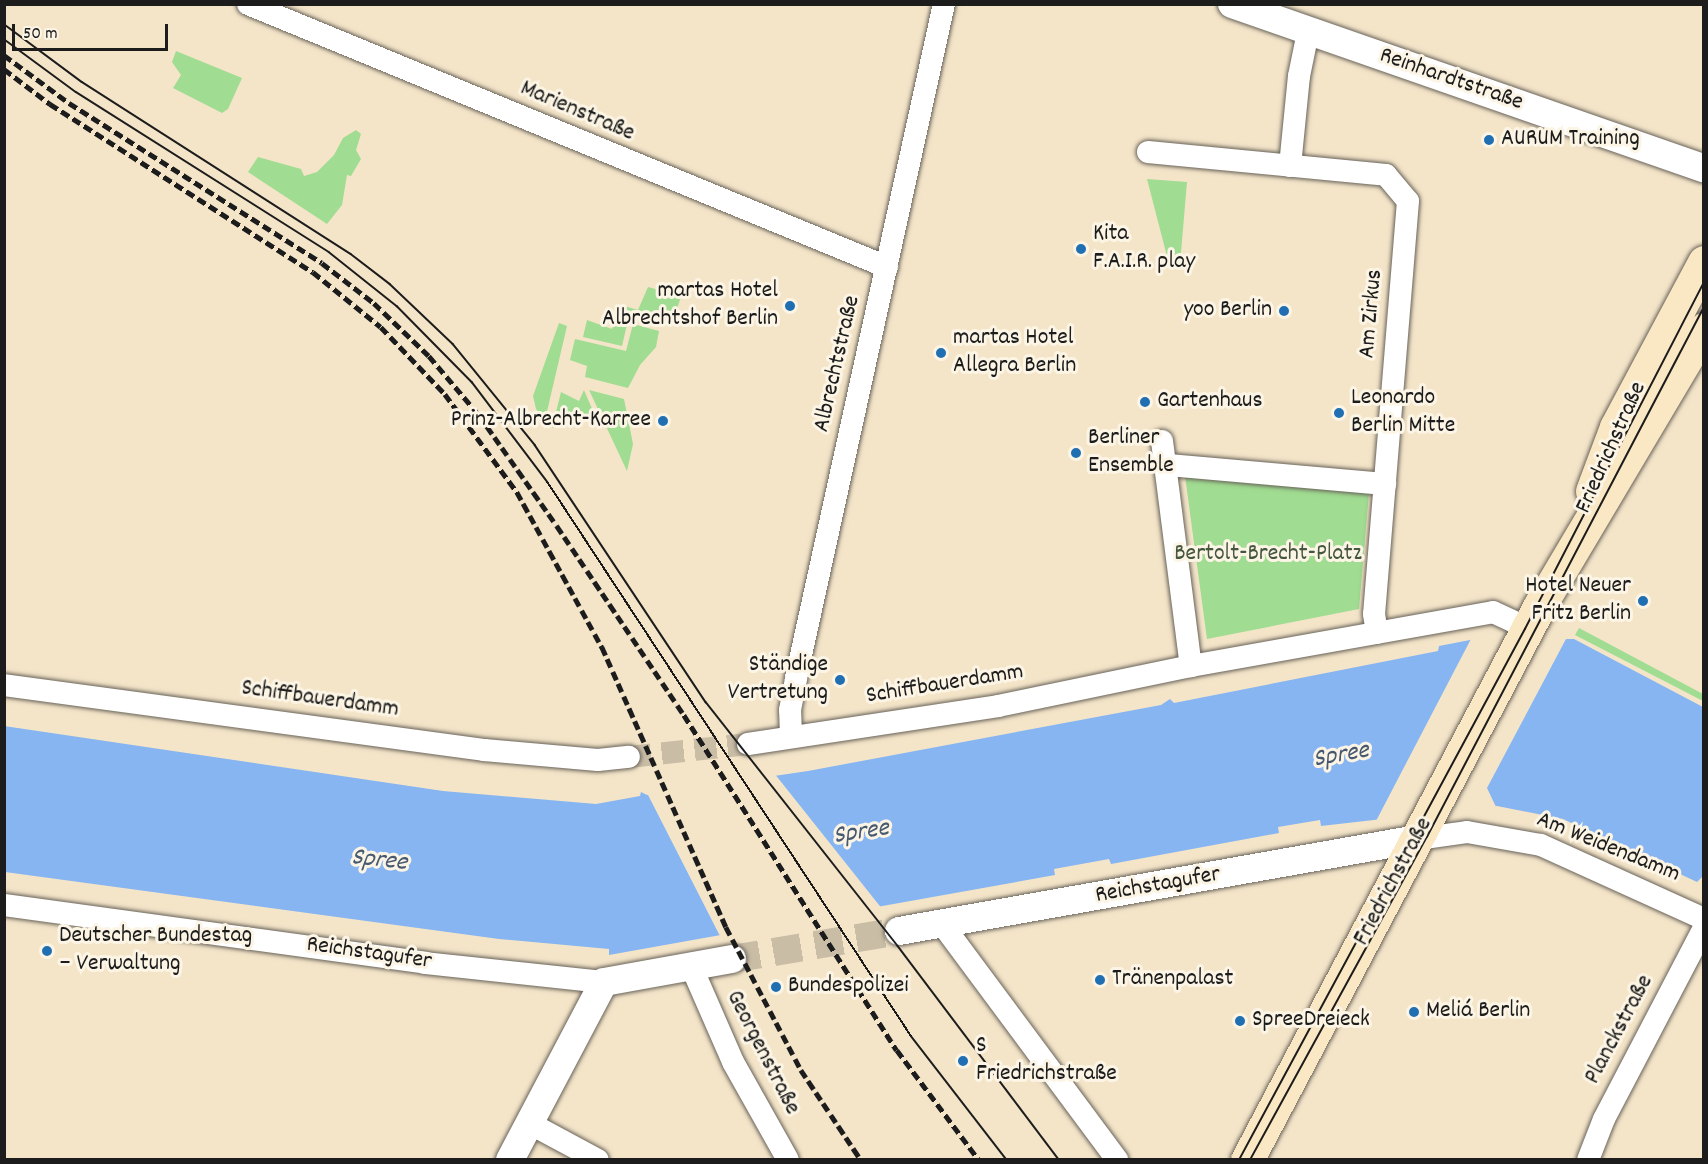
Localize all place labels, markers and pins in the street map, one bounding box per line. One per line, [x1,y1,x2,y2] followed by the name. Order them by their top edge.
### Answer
[1501,126,1640,154] place label: AURUM Training
[1482,133,1496,147] marker: AURUM Training
[1093,221,1195,277] place label: Kita F.A.I.R. play
[1074,242,1088,256] marker: Kita F.A.I.R. play
[602,278,778,334] place label: martas Hotel Albrechtshof Berlin
[1183,297,1272,325] place label: yoo Berlin
[783,299,797,313] marker: martas Hotel Albrechtshof Berlin
[1277,304,1291,318] marker: yoo Berlin
[953,325,1076,381] place label: martas Hotel Allegra Berlin
[934,346,948,360] marker: martas Hotel Allegra Berlin
[1351,385,1455,441] place label: Leonardo Berlin Mitte
[1157,388,1262,416] place label: Gartenhaus
[1138,395,1152,409] marker: Gartenhaus
[1332,406,1346,420] marker: Leonardo Berlin Mitte
[451,407,651,435] place label: Prinz-Albrecht-Karree
[656,414,670,428] marker: Prinz-Albrecht-Karree
[1088,425,1174,481] place label: Berliner Ensemble
[1069,446,1083,460] marker: Berliner Ensemble
[1525,573,1631,629] place label: Hotel Neuer Fritz Berlin
[1636,594,1650,608] marker: Hotel Neuer Fritz Berlin
[728,652,828,708] place label: Ständige Vertretung
[833,673,847,687] marker: Ständige Vertretung
[59,923,252,979] place label: Deutscher Bundestag – Verwaltung
[40,944,54,958] marker: Deutscher Bundestag – Verwaltung
[1112,966,1233,994] place label: Tränenpalast
[788,973,909,1001] place label: Bundespolizei
[1093,973,1107,987] marker: Tränenpalast
[769,980,783,994] marker: Bundespolizei
[1426,998,1530,1026] place label: Meliá Berlin
[1407,1005,1421,1019] marker: Meliá Berlin
[1252,1007,1370,1035] place label: SpreeDreieck
[1233,1014,1247,1028] marker: SpreeDreieck
[976,1033,1117,1089] place label: S Friedrichstraße
[954,1052,972,1070] marker: S Friedrichstraße

